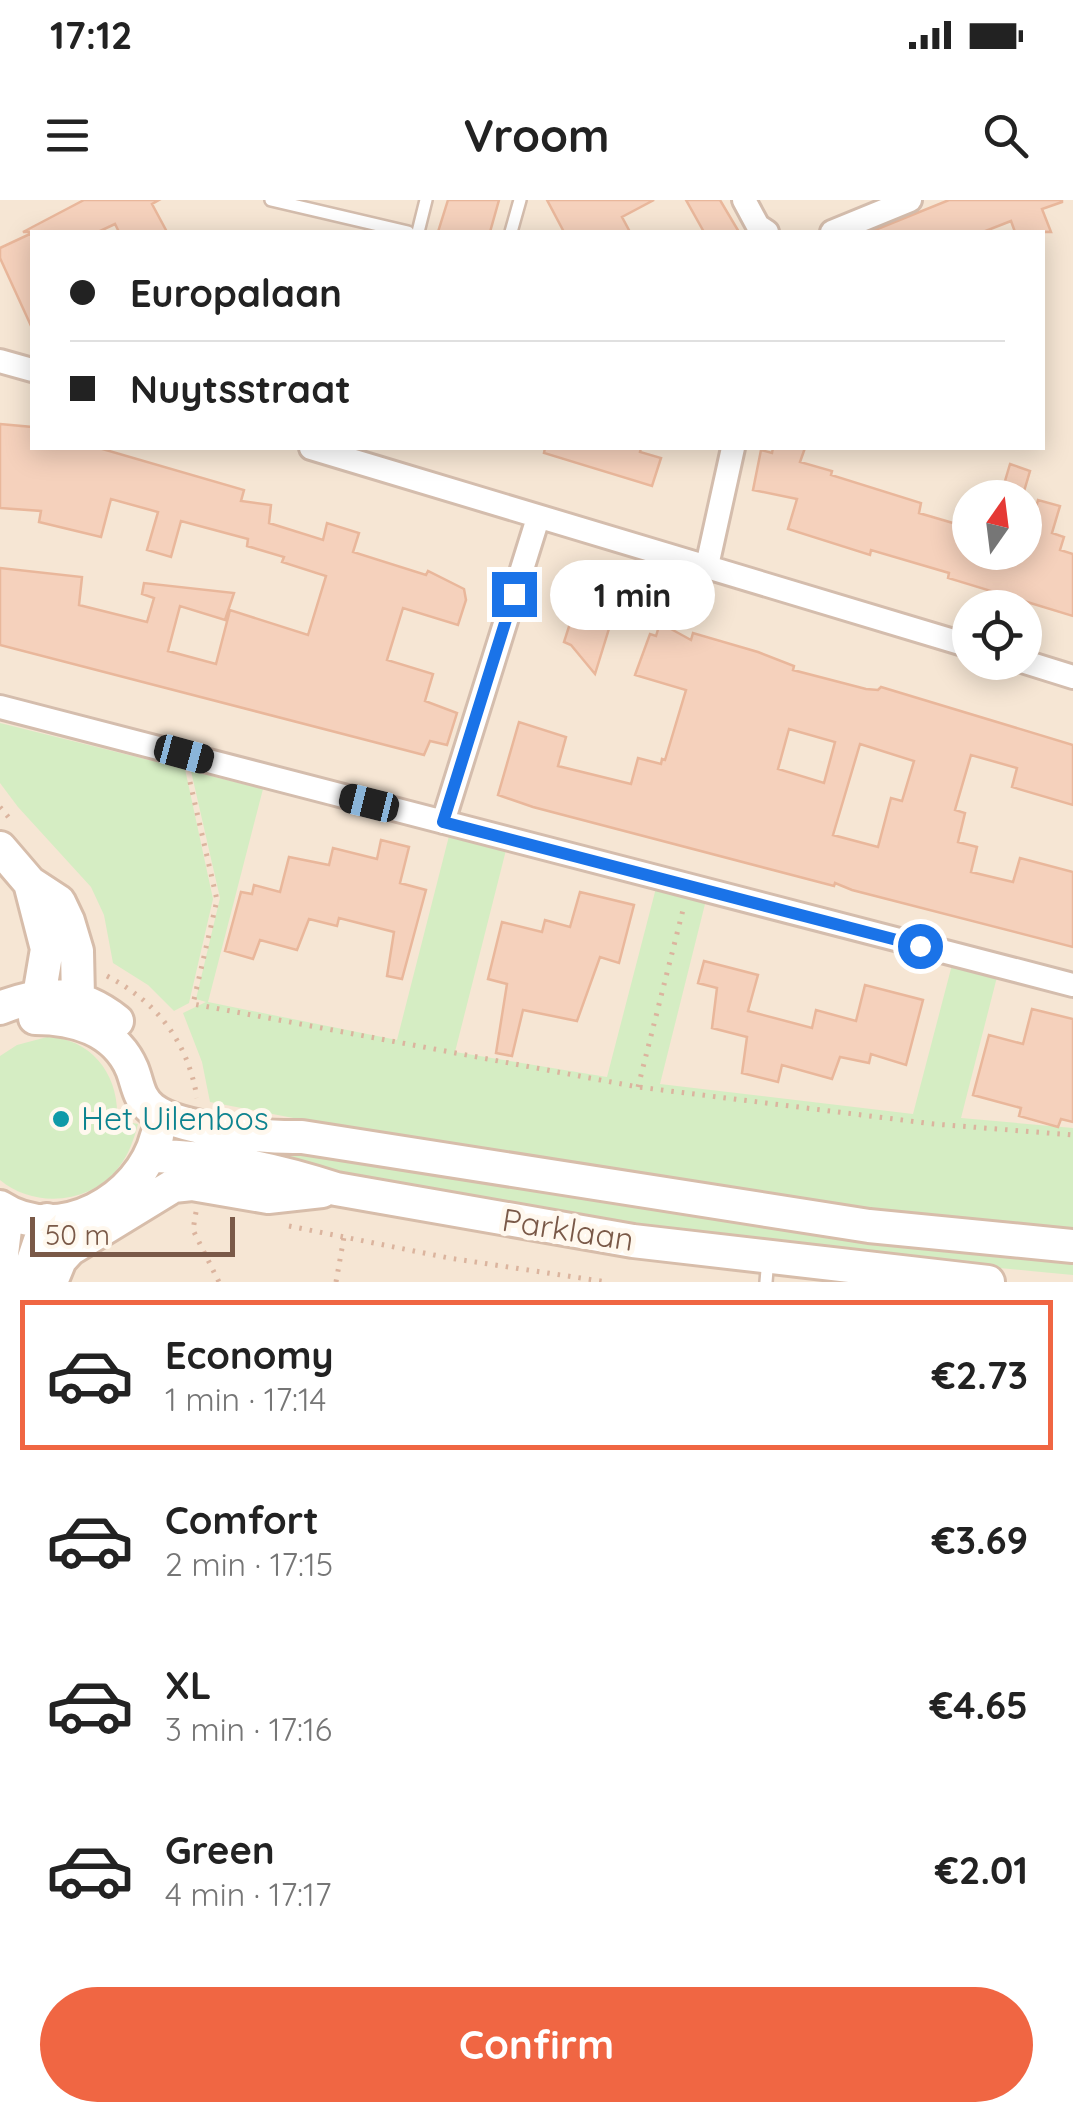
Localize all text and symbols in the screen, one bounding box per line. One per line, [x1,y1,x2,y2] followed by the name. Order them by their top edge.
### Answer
[50,11,132,59] text: 17:12
[463,107,610,163] text: Vroom
[40,108,95,163] icon: menu
[978,108,1033,163] icon: search
[130,269,342,317] text: Europalaan
[130,365,351,413] text: Nuytsstraat
[952,480,1042,570] north arrow
[952,480,1042,680] map controls
[549,559,714,629] callout: 1 min
[492,572,537,617] route end
[594,575,671,615] text: 1 min
[952,590,1042,680] button: locate
[151,732,217,776] car
[336,781,402,825] car
[898,924,943,969] route start
[81,1098,269,1138] place label: Het Uilenbos
[50,1108,72,1130] marker: Het Uilenbos
[500,1199,637,1259] street label: Parklaan
[30,1212,235,1256] scale bar
[45,1217,110,1252] text: 50 m
[45,1330,135,1420] icon: car
[165,1331,334,1379] text: Economy
[932,1351,1028,1399] text: €2.73
[165,1379,326,1419] text: 1 min · 17:14
[45,1495,135,1585] icon: car
[165,1496,319,1544] text: Comfort
[932,1516,1028,1564] text: €3.69
[165,1544,333,1584] text: 2 min · 17:15
[45,1660,135,1750] icon: car
[165,1661,211,1709] text: XL
[929,1681,1028,1729] text: €4.65
[165,1709,332,1749] text: 3 min · 17:16
[45,1825,135,1915] icon: car
[165,1826,275,1874] text: Green
[935,1846,1028,1894] text: €2.01
[165,1874,331,1914] text: 4 min · 17:17
[40,1987,1033,2102] button: Confirm

